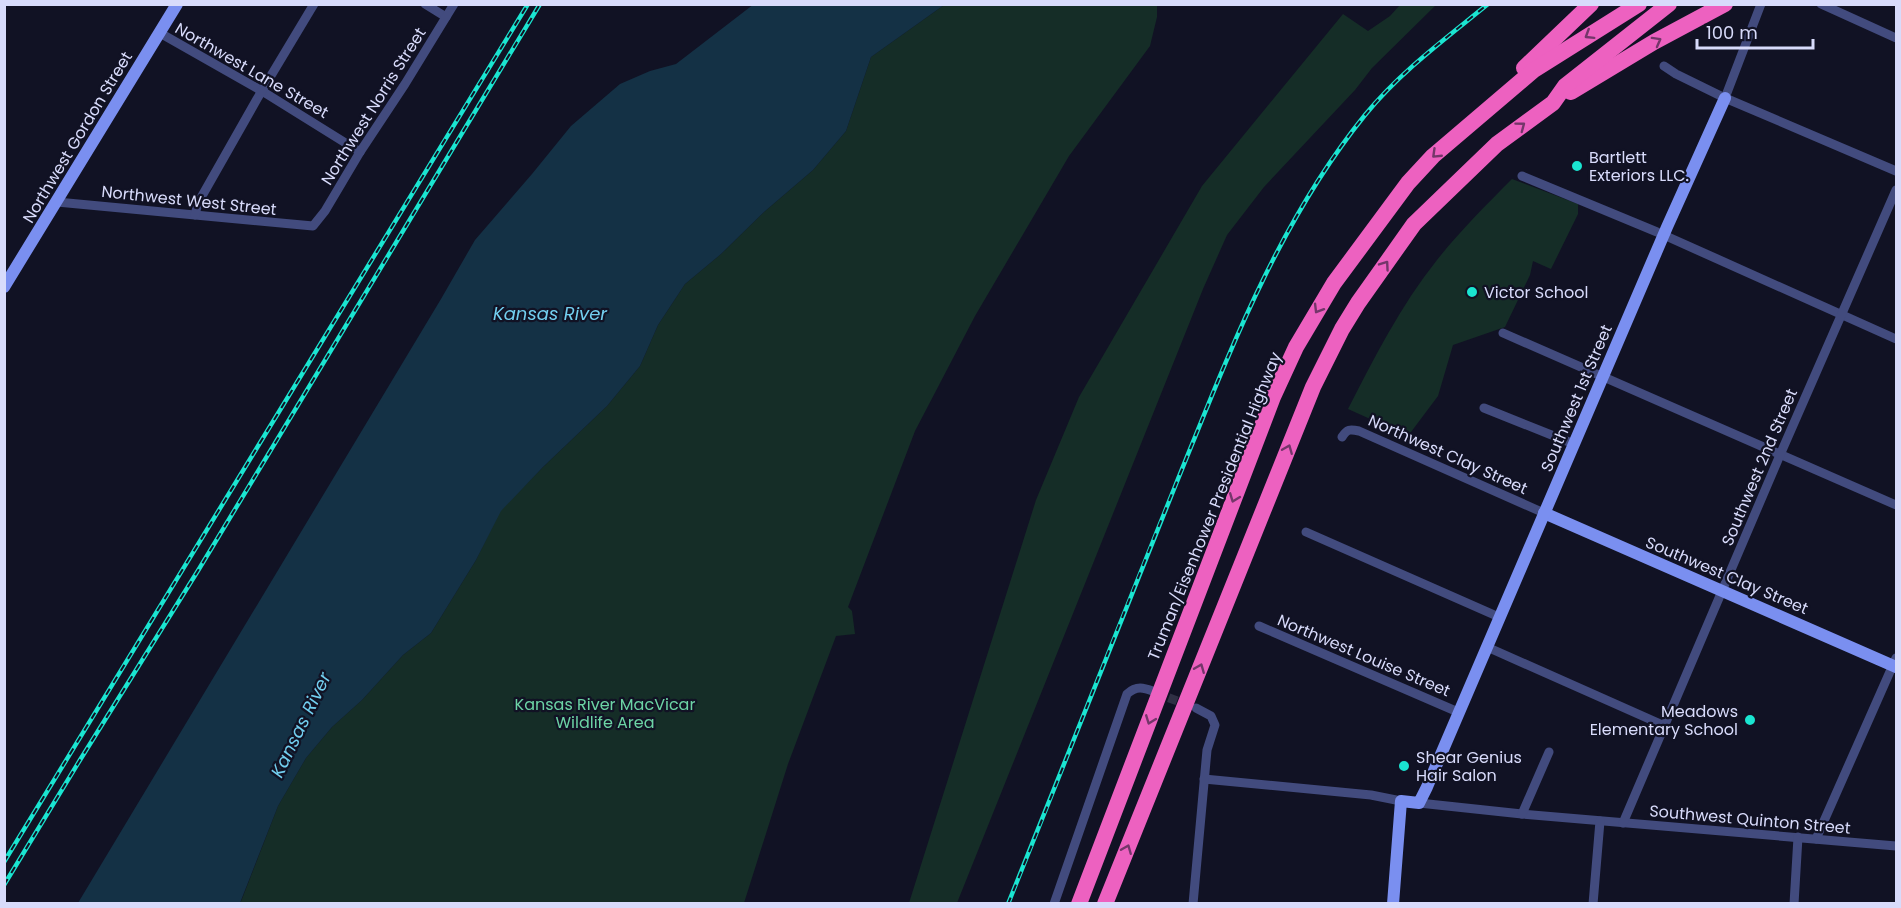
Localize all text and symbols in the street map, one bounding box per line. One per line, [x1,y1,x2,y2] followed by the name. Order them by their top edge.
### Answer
[1697,12,1812,50] scale bar
[171,17,333,124] street label: Northwest Lane Street
[1706,20,1758,45] text: 100 m
[315,23,431,189] street label: Northwest Norris Street
[1585,28,1596,39] one-way arrow
[1651,37,1661,48] one-way arrow
[17,47,138,227] street label: Northwest Gordon Street
[1514,123,1525,134] one-way arrow
[1589,146,1689,187] place label: Bartlett Exteriors LLC.
[1432,147,1442,158] one-way arrow
[1570,159,1584,173] marker: Bartlett Exteriors LLC.
[100,180,278,221] street label: Northwest West Street
[1378,260,1389,271] one-way arrow
[1484,281,1589,304] place label: Victor School
[1465,285,1479,299] marker: Victor School
[493,301,608,326] water label: Kansas River
[1313,303,1325,313] one-way arrow
[1535,321,1618,475] street label: Southwest 1st Street
[1142,349,1287,664] street label: Truman/Eisenhower Presidential Highway
[1716,385,1803,549] street label: Southwest 2nd Street
[1364,409,1531,500] street label: Northwest Clay Street
[1281,444,1293,455] one-way arrow
[1229,492,1241,503] one-way arrow
[1642,531,1812,620] street label: Southwest Clay Street
[1274,609,1454,702] street label: Northwest Louise Street
[1193,664,1205,675] one-way arrow
[264,667,337,782] water label: Kansas River
[515,693,695,734] park label: Kansas River MacVicar Wildlife Area
[1590,700,1738,741] place label: Meadows Elementary School
[1743,713,1757,727] marker: Meadows Elementary School
[1144,714,1157,725] one-way arrow
[1416,746,1522,787] place label: Shear Genius Hair Salon
[1397,759,1411,773] marker: Shear Genius Hair Salon
[1648,799,1852,840] street label: Southwest Quinton Street
[1120,845,1132,856] one-way arrow

